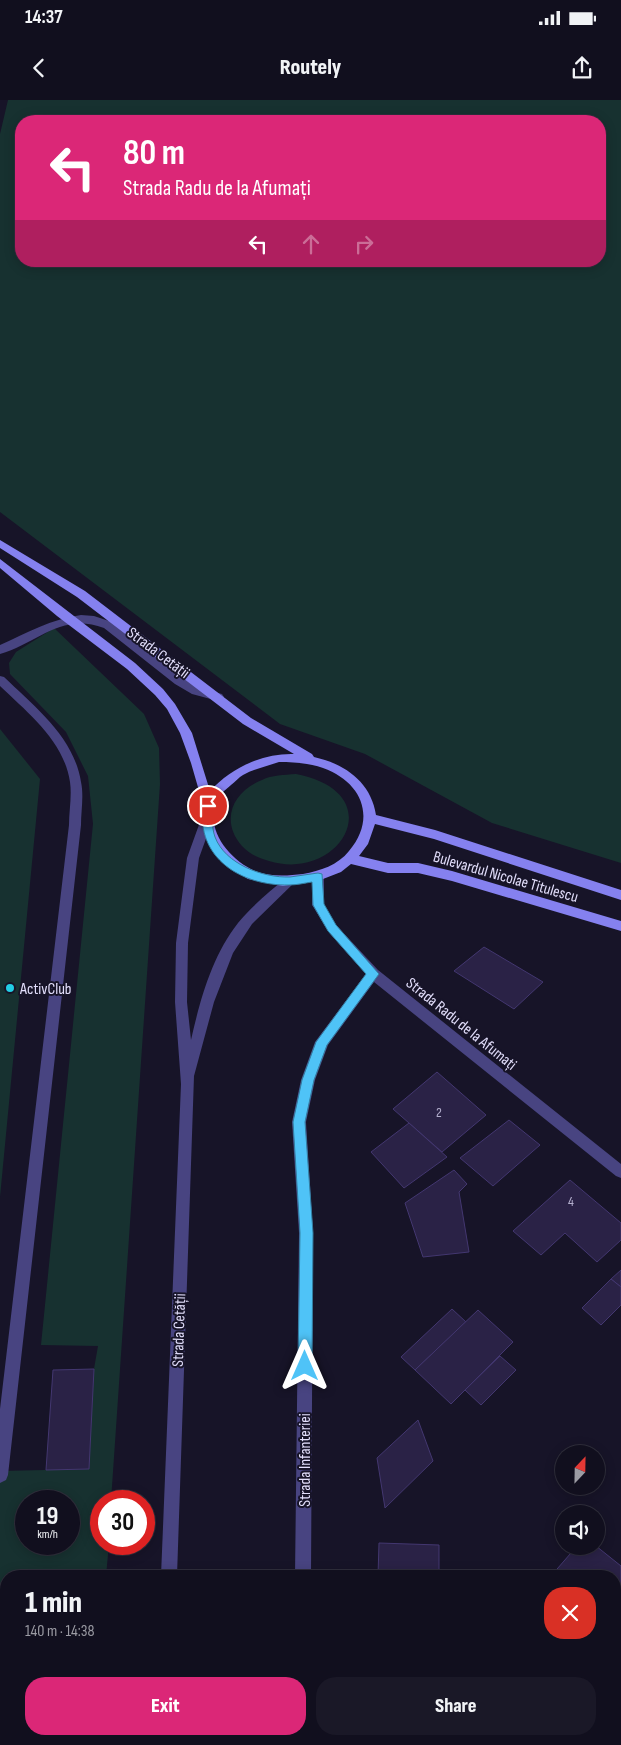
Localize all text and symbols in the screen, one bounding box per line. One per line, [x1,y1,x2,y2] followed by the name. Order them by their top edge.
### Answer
[25,6,62,29] text: 14:37
[25,54,53,82] icon: back
[280,54,341,81] text: Routely
[568,54,596,82] icon: share
[123,132,185,175] text: 80 m
[40,135,105,200] icon: left
[123,175,311,202] text: Strada Radu de la Afumați
[244,230,272,258] icon: left
[297,230,325,258] icon: ahead
[350,230,378,258] icon: right
[123,624,193,683] street label: Strada Cetății
[187,785,229,827] pin
[194,792,222,820] icon: arrive
[431,848,580,907] street label: Bulevardul Nicolae Titulescu
[402,974,520,1075] street label: Strada Radu de la Afumați
[19,980,72,999] place label: ActivClub
[4,982,16,994] marker: ActivClub
[436,1104,442,1121] house number: 2
[568,1193,574,1210] house number: 4
[169,1293,190,1367] street label: Strada Cetății
[278,1339,330,1391] position arrow
[296,1413,315,1507] street label: Strada Infanteriei
[555,1445,605,1495] north arrow
[555,1445,605,1555] map controls
[90,1490,155,1555] speed limit sign: 30
[37,1501,58,1532] text: 19
[555,1505,605,1555] button: sound
[37,1527,58,1542] text: km/h
[25,1585,82,1621] text: 1 min
[544,1587,596,1639] button: close
[25,1622,95,1641] text: 140 m · 14:38
[25,1677,306,1735] button: Exit
[316,1677,596,1735] button: Share

